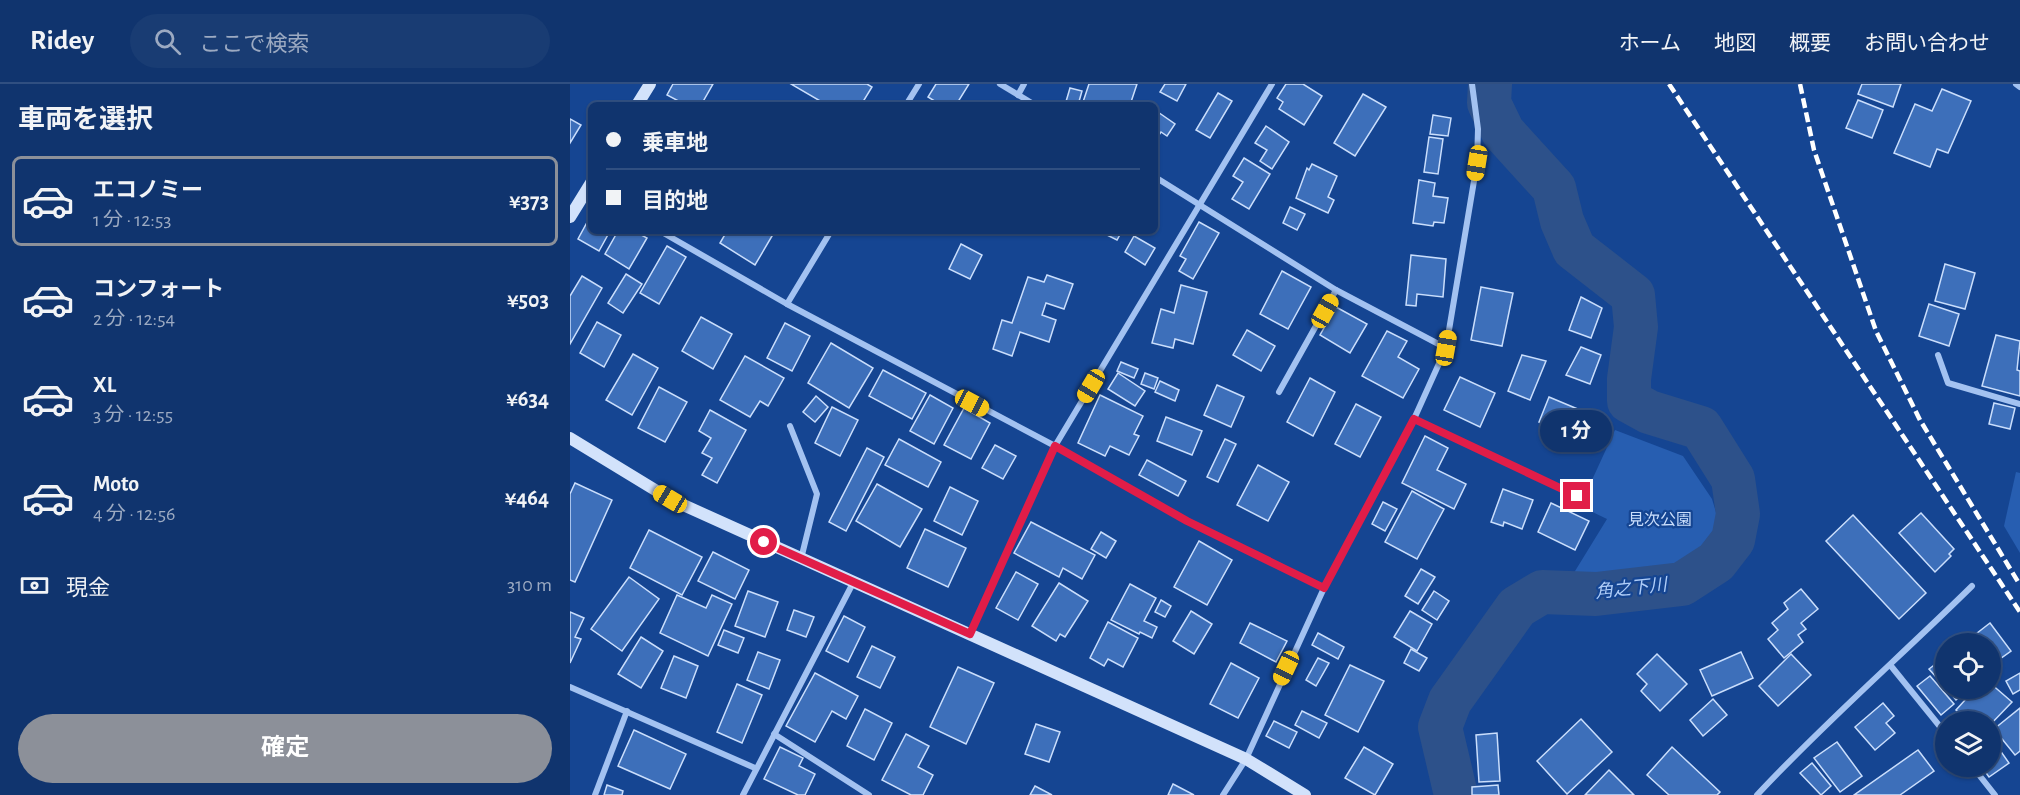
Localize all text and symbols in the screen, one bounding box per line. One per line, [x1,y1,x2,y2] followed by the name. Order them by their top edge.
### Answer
[130,14,550,68] search box
[151,25,184,58] icon: search
[30,27,94,55] text: Ridey
[199,33,309,55] text: ここで検索
[1619,33,1681,54] text: ホーム
[1714,33,1756,54] text: 地図
[1789,33,1831,54] text: 概要
[1864,33,1990,54] text: お問い合わせ
[18,106,153,133] text: 車両を選択
[642,132,708,154] text: 乗車地
[1465,144,1489,182] car
[21,174,75,228] icon: car
[93,179,203,201] text: エコノミー
[509,190,549,212] text: ¥373
[642,190,708,212] text: 目的地
[93,210,172,230] text: 1 分 · 12:53
[21,273,75,327] icon: car
[93,278,224,300] text: コンフォート
[507,289,549,311] text: ¥503
[1308,291,1342,331] car
[93,309,175,329] text: 2 分 · 12:54
[1434,329,1458,367] car
[1074,366,1108,406] car
[21,372,75,426] icon: car
[93,374,116,396] text: XL
[952,387,992,419] car
[506,388,549,410] text: ¥634
[93,405,173,425] text: 3 分 · 12:55
[1541,409,1613,451] callout: 1 分
[1561,421,1591,441] text: 1 分
[21,471,75,525] icon: car
[93,473,139,495] text: Moto
[650,482,690,516] car
[1563,482,1590,509] route end
[505,487,549,509] text: ¥464
[93,504,175,524] text: 4 分 · 12:56
[1628,511,1692,528] park label: 見次公園
[750,528,777,555] route start
[18,569,51,602] icon: cash
[1594,574,1670,602] water label: 角之下川
[507,575,552,595] text: 310 m
[66,577,110,599] text: 現金
[1935,633,2001,777] map controls
[1935,633,2001,699] button: locate
[1270,648,1302,688] car
[1935,711,2001,777] button: layers
[18,714,552,783] button: 確定

